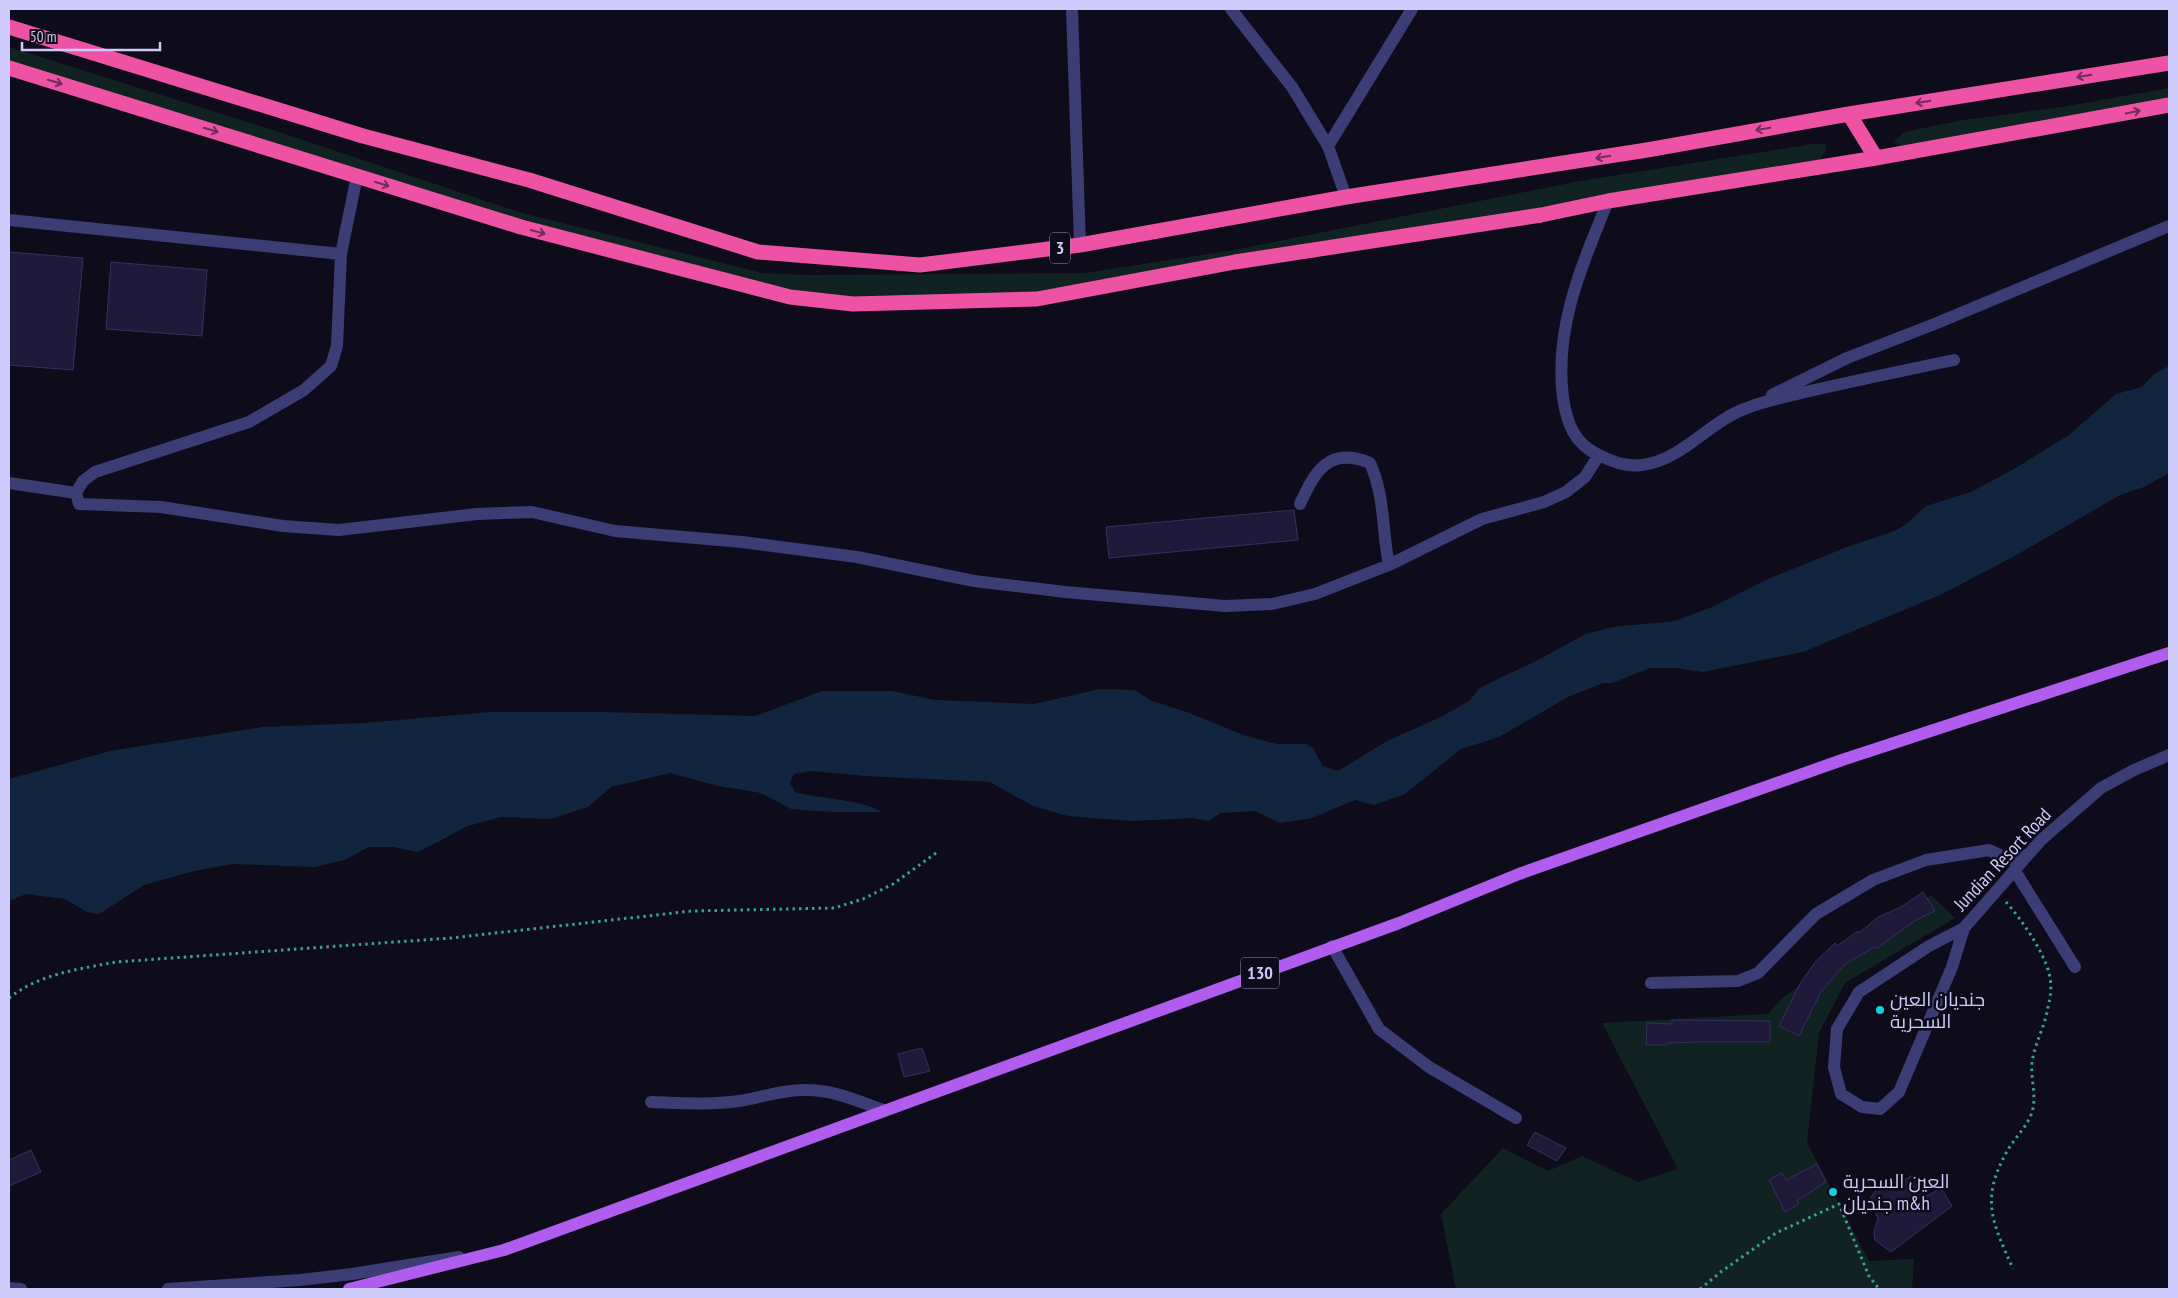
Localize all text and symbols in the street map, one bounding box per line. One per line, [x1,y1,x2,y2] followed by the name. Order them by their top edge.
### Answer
[22,20,160,52] scale bar
[30,27,56,46] text: 50 m
[2076,72,2092,82] one-way arrow
[47,78,63,87] one-way arrow
[1916,97,1932,107] one-way arrow
[2124,107,2140,116] one-way arrow
[1756,125,1772,135] one-way arrow
[202,126,218,136] one-way arrow
[1595,152,1611,162] one-way arrow
[374,180,390,189] one-way arrow
[529,227,545,237] one-way arrow
[1050,232,1070,264] road number: 3
[1948,803,2056,916] street label: Jundian Resort Road
[1241,958,1279,988] road number: 130
[1890,987,1985,1033] place label: جنديان العين السحرية
[1874,1004,1886,1016] marker: جنديان العين السحرية
[1843,1169,1950,1215] place label: العين السحرية جنديان m&h
[1827,1186,1839,1198] marker: العين السحرية جنديان m&h

